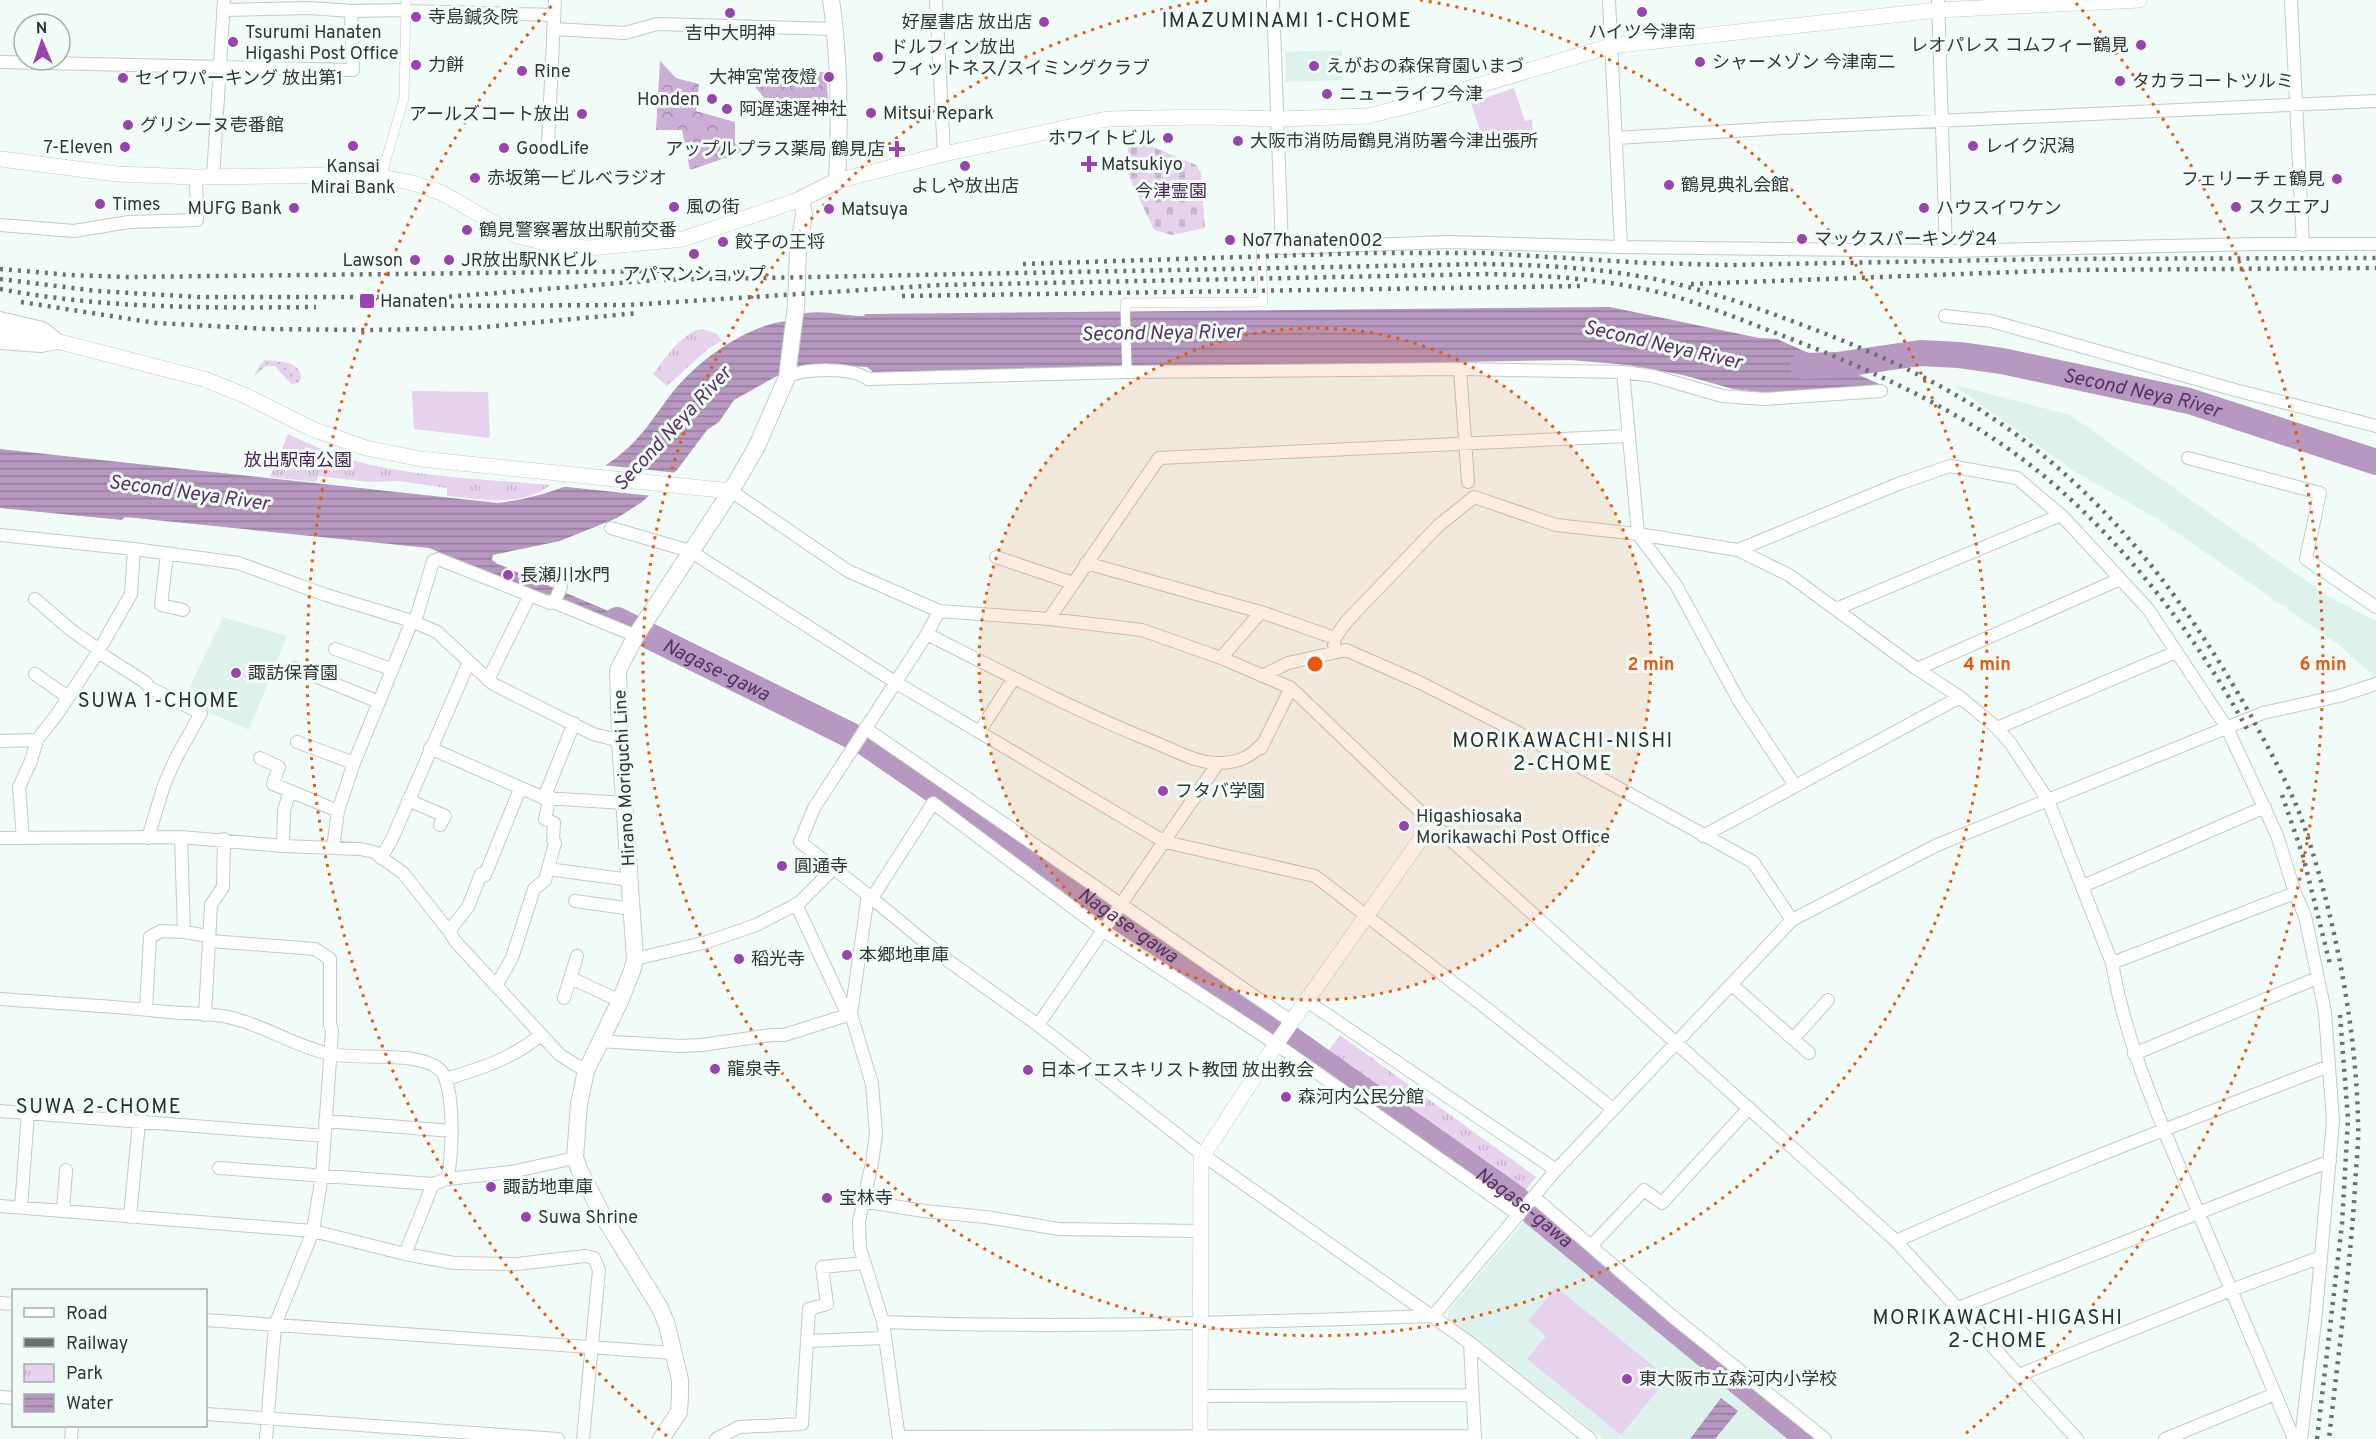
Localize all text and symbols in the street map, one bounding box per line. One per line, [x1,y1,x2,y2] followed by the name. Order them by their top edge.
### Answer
[1635,5,1649,19] marker: ハイツ今津南
[723,6,737,20] marker: 吉中大明神
[428,7,518,30] place label: 寺島鍼灸院
[1162,9,1412,35] district label: IMAZUMINAMI 1-CHOME
[409,10,423,24] marker: 寺島鍼灸院
[12,12,72,72] north arrow
[902,12,1032,35] place label: 好屋書店 放出店
[1037,15,1051,29] marker: 好屋書店 放出店
[35,19,48,39] text: N
[245,22,399,66] place label: Tsurumi Hanaten Higashi Post Office
[1588,22,1696,45] place label: ハイツ今津南
[685,23,775,46] place label: 吉中大明神
[226,35,240,49] marker: Tsurumi Hanaten Higashi Post Office
[1910,35,2129,58] place label: レオパレス コムフィー鶴見
[890,37,1150,81] place label: ドルフィン放出 フィットネス/スイミングクラブ
[2134,38,2148,52] marker: レオパレス コムフィー鶴見
[871,50,885,64] marker: ドルフィン放出 フィットネス/スイミングクラブ
[1712,52,1896,75] place label: シャーメゾン 今津南二
[428,55,464,78] place label: 力餅
[1693,55,1707,69] marker: シャーメゾン 今津南二
[1326,56,1524,79] place label: えがおの森保育園いまづ
[409,58,423,72] marker: 力餅
[1307,59,1321,73] marker: えがおの森保育園いまづ
[534,61,571,84] place label: Rine
[515,64,529,78] marker: Rine
[709,67,817,90] place label: 大神宮常夜燈
[135,68,343,91] place label: セイワパーキング 放出第1
[822,70,836,84] marker: 大神宮常夜燈
[116,71,130,85] marker: セイワパーキング 放出第1
[2132,71,2294,94] place label: タカラコートツルミ
[2113,74,2127,88] marker: タカラコートツルミ
[1339,84,1483,107] place label: ニューライフ今津
[1320,87,1334,101] marker: ニューライフ今津
[637,89,700,112] place label: Honden
[705,92,719,106] marker: Honden
[739,99,847,122] place label: 阿遅速遅神社
[720,102,734,116] marker: 阿遅速遅神社
[883,103,994,126] place label: Mitsui Repark
[409,104,570,127] place label: アールズコート放出
[864,106,878,120] marker: Mitsui Repark
[575,107,589,121] marker: アールズコート放出
[140,115,284,138] place label: グリシーヌ壱番館
[121,118,135,132] marker: グリシーヌ壱番館
[1048,128,1156,151] place label: ホワイトビル
[1161,131,1175,145] marker: ホワイトビル
[1250,131,1538,154] place label: 大阪市消防局鶴見消防署今津出張所
[1231,134,1245,148] marker: 大阪市消防局鶴見消防署今津出張所
[1985,136,2075,159] place label: レイク沢潟
[44,137,113,160] place label: 7-Eleven
[516,138,589,161] place label: GoodLife
[346,139,360,153] marker: Kansai Mirai Bank
[665,139,885,162] place label: アップルプラス薬局 鶴見店
[1966,139,1980,153] marker: レイク沢潟
[118,140,132,154] marker: 7-Eleven
[497,141,511,155] marker: GoodLife
[890,142,904,156] marker: アップルプラス薬局 鶴見店
[1101,154,1183,177] place label: Matsukiyo
[310,156,396,200] place label: Kansai Mirai Bank
[1082,157,1096,171] marker: Matsukiyo
[958,159,972,173] marker: よしや放出店
[487,168,667,191] place label: 赤坂第一ビルべラジオ
[2181,169,2325,192] place label: フェリーチェ鶴見
[468,171,482,185] marker: 赤坂第一ビルべラジオ
[2330,172,2344,186] marker: フェリーチェ鶴見
[1681,175,1789,198] place label: 鶴見典礼会館
[911,176,1019,199] place label: よしや放出店
[1662,178,1676,192] marker: 鶴見典礼会館
[1135,181,1207,204] park label: 今津霊園
[112,194,161,217] place label: Times
[93,197,107,211] marker: Times
[686,197,740,220] place label: 風の街
[2248,197,2330,220] place label: スクエアJ
[188,198,282,221] place label: MUFG Bank
[1936,198,2061,221] place label: ハウスイワケン
[841,199,908,222] place label: Matsuya
[667,200,681,214] marker: 風の街
[2229,200,2243,214] marker: スクエアJ
[287,201,301,215] marker: MUFG Bank
[1917,201,1931,215] marker: ハウスイワケン
[822,202,836,216] marker: Matsuya
[479,220,677,243] place label: 鶴見警察署放出駅前交番
[460,223,474,237] marker: 鶴見警察署放出駅前交番
[1814,229,1997,252] place label: マックスパーキング24
[1242,230,1383,253] place label: No77hanaten002
[735,232,825,255] place label: 餃子の王将
[1795,232,1809,246] marker: マックスパーキング24
[1223,233,1237,247] marker: No77hanaten002
[716,235,730,249] marker: 餃子の王将
[687,247,701,261] marker: アパマンショップ
[343,250,403,273] place label: Lawson
[461,250,597,273] place label: JR放出駅NKビル
[408,253,422,267] marker: Lawson
[442,253,456,267] marker: JR放出駅NKビル
[622,264,766,287] place label: アパマンショップ
[380,291,448,314] place label: Hanaten
[358,292,376,310] marker: Hanaten
[1581,315,1746,377] water label: Second Neya River
[1081,320,1244,348] water label: Second Neya River
[609,360,739,497] water label: Second Neya River
[2060,363,2225,426] water label: Second Neya River
[244,450,352,473] park label: 放出駅南公園
[107,470,272,518] water label: Second Neya River
[520,565,610,588] place label: 長瀬川水門
[501,568,515,582] marker: 長瀬川水門
[658,634,774,709] water label: Nagase-gawa
[1305,654,1325,674] centre of rings
[1627,654,1675,677] text: 2 min
[1963,654,2011,677] text: 4 min
[2299,654,2347,677] text: 6 min
[248,663,338,686] place label: 諏訪保育園
[229,666,243,680] marker: 諏訪保育園
[78,689,240,715] district label: SUWA 1-CHOME
[609,689,642,867] street label: Hirano Moriguchi Line
[1452,729,1674,778] district label: MORIKAWACHI-NISHI 2-CHOME
[1175,781,1265,804] place label: フタバ学園
[1156,784,1170,798] marker: フタバ学園
[1416,806,1610,850] place label: Higashiosaka Morikawachi Post Office
[1397,819,1411,833] marker: Higashiosaka Morikawachi Post Office
[794,856,848,879] place label: 圓通寺
[775,859,789,873] marker: 圓通寺
[1072,882,1183,971] water label: Nagase-gawa
[859,945,949,968] place label: 本郷地車庫
[840,948,854,962] marker: 本郷地車庫
[751,949,805,972] place label: 稻光寺
[732,952,746,966] marker: 稻光寺
[727,1059,781,1082] place label: 龍泉寺
[1040,1060,1314,1083] place label: 日本イエスキリスト教団 放出教会
[708,1062,722,1076] marker: 龍泉寺
[1021,1063,1035,1077] marker: 日本イエスキリスト教団 放出教会
[1298,1087,1424,1110] place label: 森河内公民分館
[1279,1090,1293,1104] marker: 森河内公民分館
[16,1095,182,1121] district label: SUWA 2-CHOME
[1469,1162,1577,1255] water label: Nagase-gawa
[503,1177,593,1200] place label: 諏訪地車庫
[484,1180,498,1194] marker: 諏訪地車庫
[839,1188,893,1211] place label: 宝林寺
[820,1191,834,1205] marker: 宝林寺
[538,1207,638,1230] place label: Suwa Shrine
[519,1210,533,1224] marker: Suwa Shrine
[12,1289,207,1427] legend
[66,1303,108,1326] text: Road
[1873,1306,2123,1355] district label: MORIKAWACHI-HIGASHI 2-CHOME
[66,1333,128,1356] text: Railway
[66,1363,103,1386] text: Park
[1639,1369,1837,1392] place label: 東大阪市立森河内小学校
[1620,1372,1634,1386] marker: 東大阪市立森河内小学校
[66,1393,113,1416] text: Water

